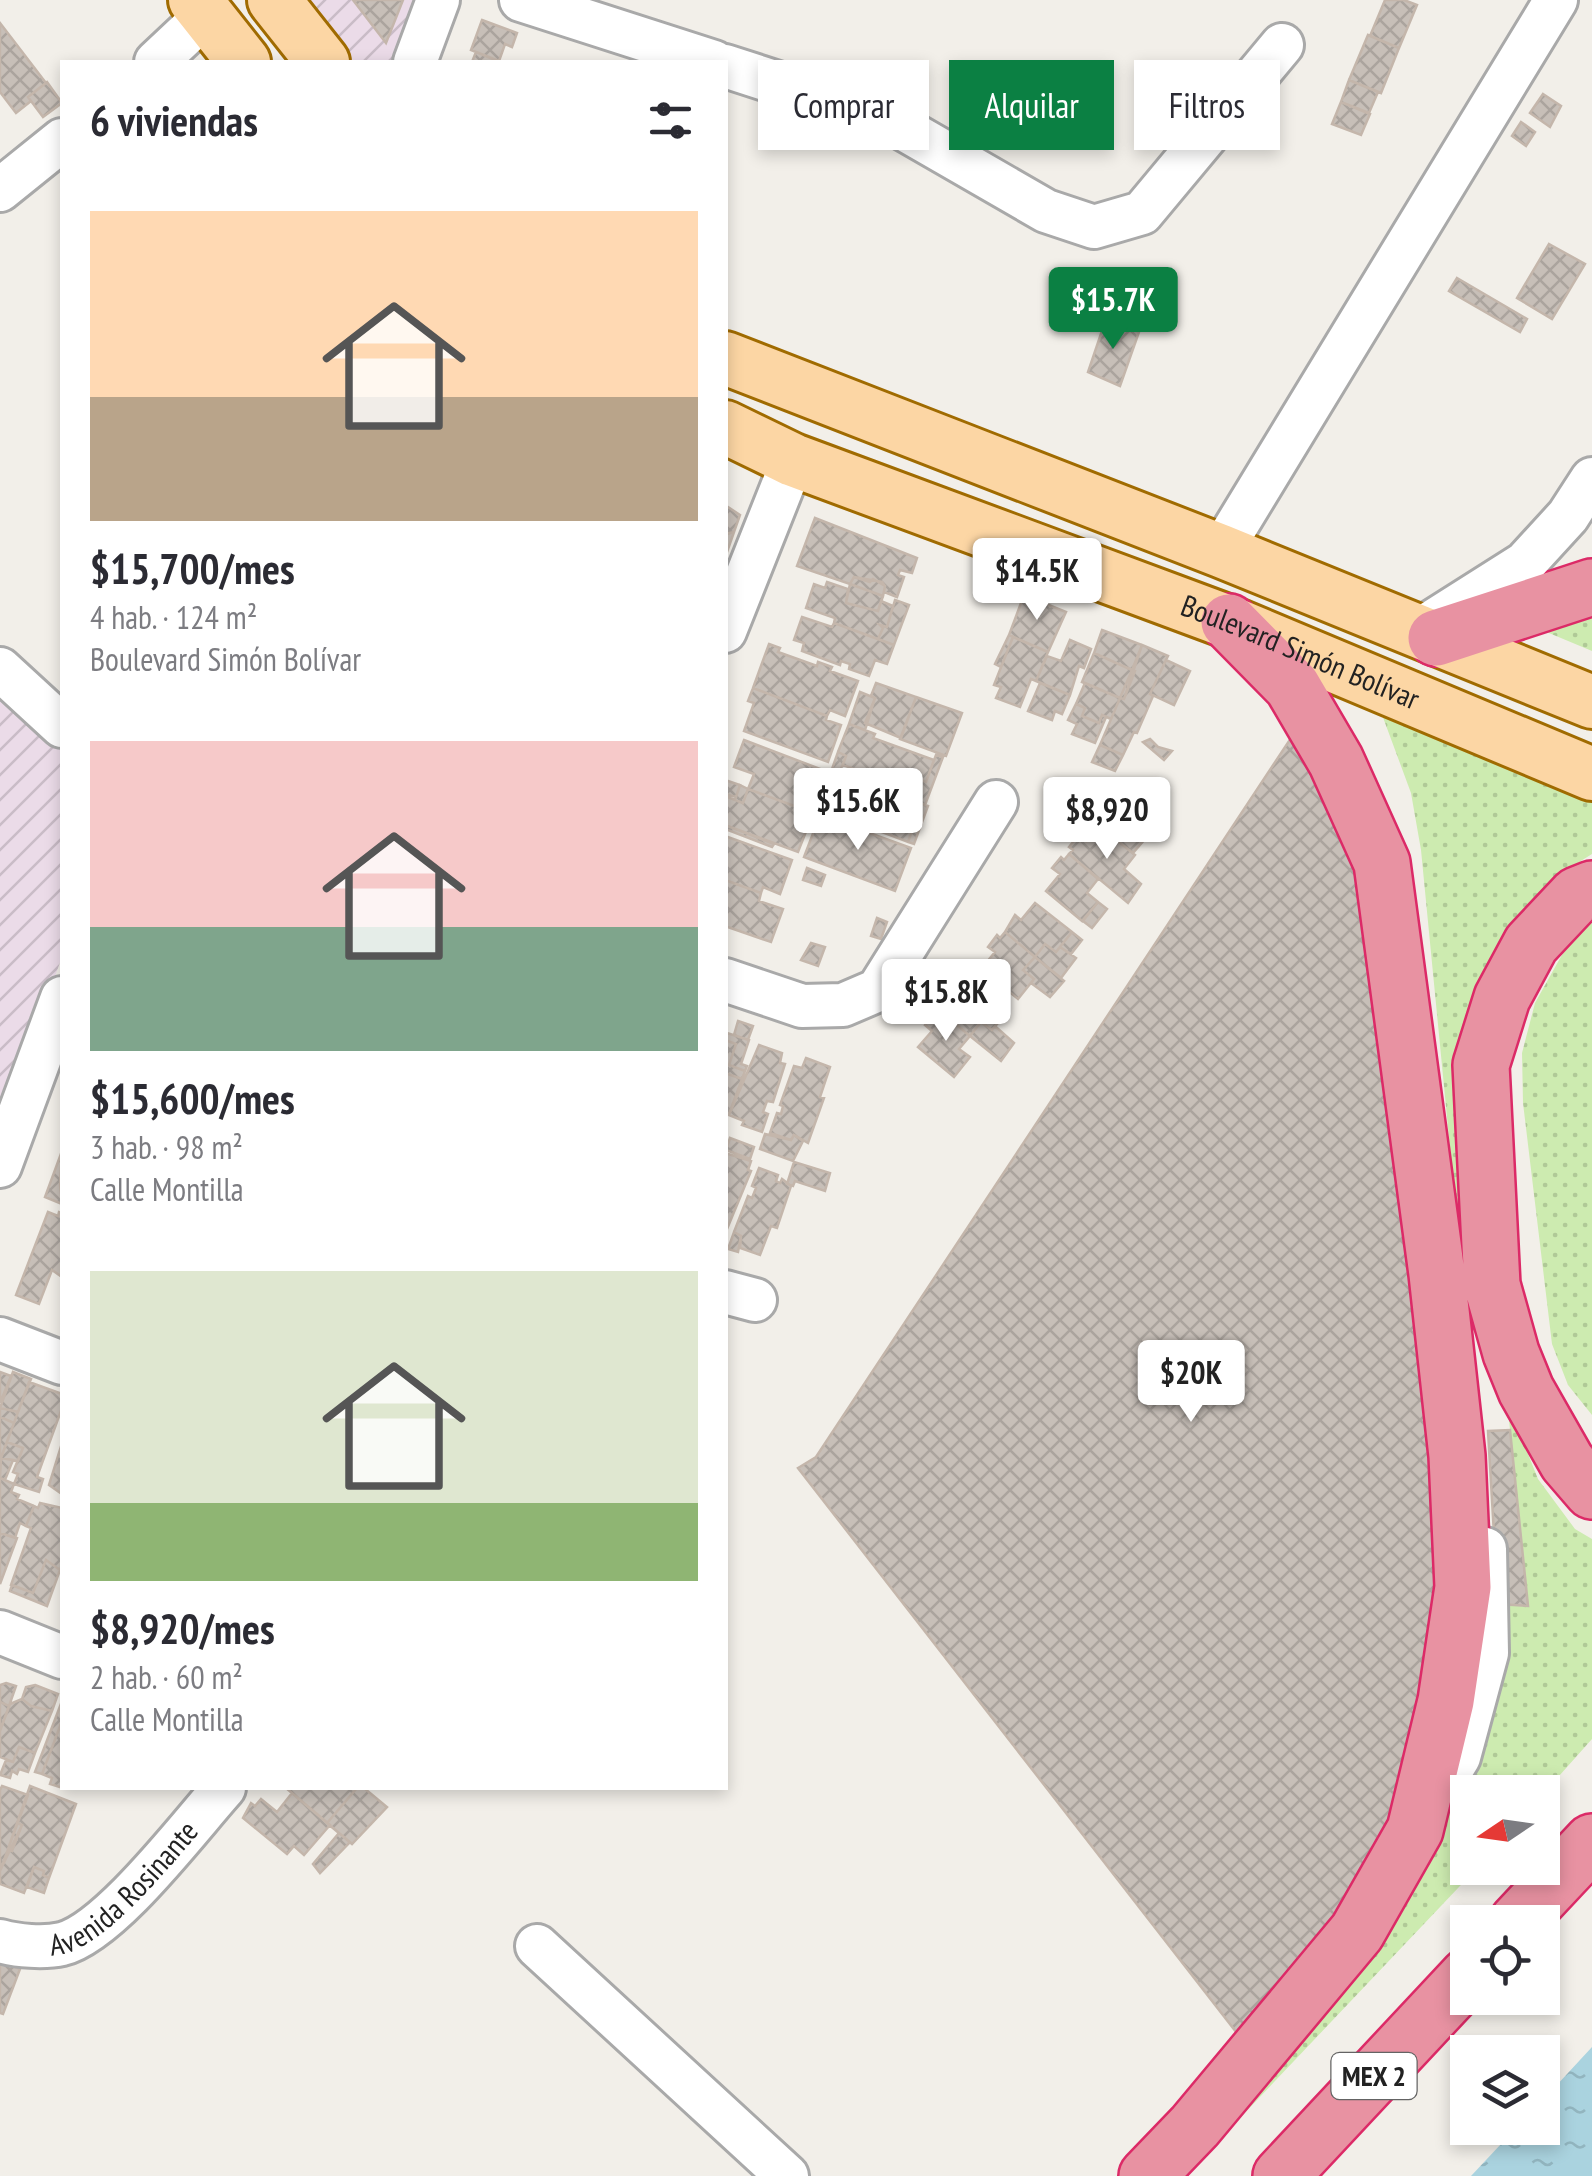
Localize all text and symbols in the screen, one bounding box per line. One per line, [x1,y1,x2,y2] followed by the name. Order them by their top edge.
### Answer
[758,60,929,150] chip: Comprar
[949,60,1114,150] chip: Alquilar
[1134,60,1280,150] chip: Filtros
[90,93,258,148] text: 6 viviendas
[643,93,698,148] icon: filters
[1032,267,1194,352] pin: $15.7K
[304,276,484,456] icon: home
[1071,278,1155,320] text: $15.7K
[956,538,1118,623] pin: $14.5K
[90,541,295,596] text: $15,700/mes
[995,549,1079,591] text: $14.5K
[1176,585,1426,718] street label: Boulevard Simón Bolívar
[90,596,257,638] text: 4 hab. · 124 m²
[90,638,361,680] text: Boulevard Simón Bolívar
[777,768,939,853] pin: $15.6K
[1026,777,1188,862] pin: $8,920
[816,779,900,821] text: $15.6K
[1065,788,1149,830] text: $8,920
[304,806,484,986] icon: home
[865,959,1027,1044] pin: $15.8K
[904,970,988,1012] text: $15.8K
[90,1071,295,1126] text: $15,600/mes
[90,1126,243,1168] text: 3 hab. · 98 m²
[90,1168,244,1210] text: Calle Montilla
[304,1336,484,1516] icon: home
[1132,1340,1250,1425] pin: $20K
[1160,1351,1222,1393] text: $20K
[90,1601,275,1656] text: $8,920/mes
[90,1656,243,1698] text: 2 hab. · 60 m²
[90,1698,244,1740] text: Calle Montilla
[1450,1775,1560,1885] north arrow
[1450,1775,1560,2145] map controls
[47,1812,206,1964] street label: Avenida Rosinante
[1450,1905,1560,2015] button: locate
[1450,2035,1560,2145] button: layers
[1332,2053,1416,2099] road number: MEX 2

